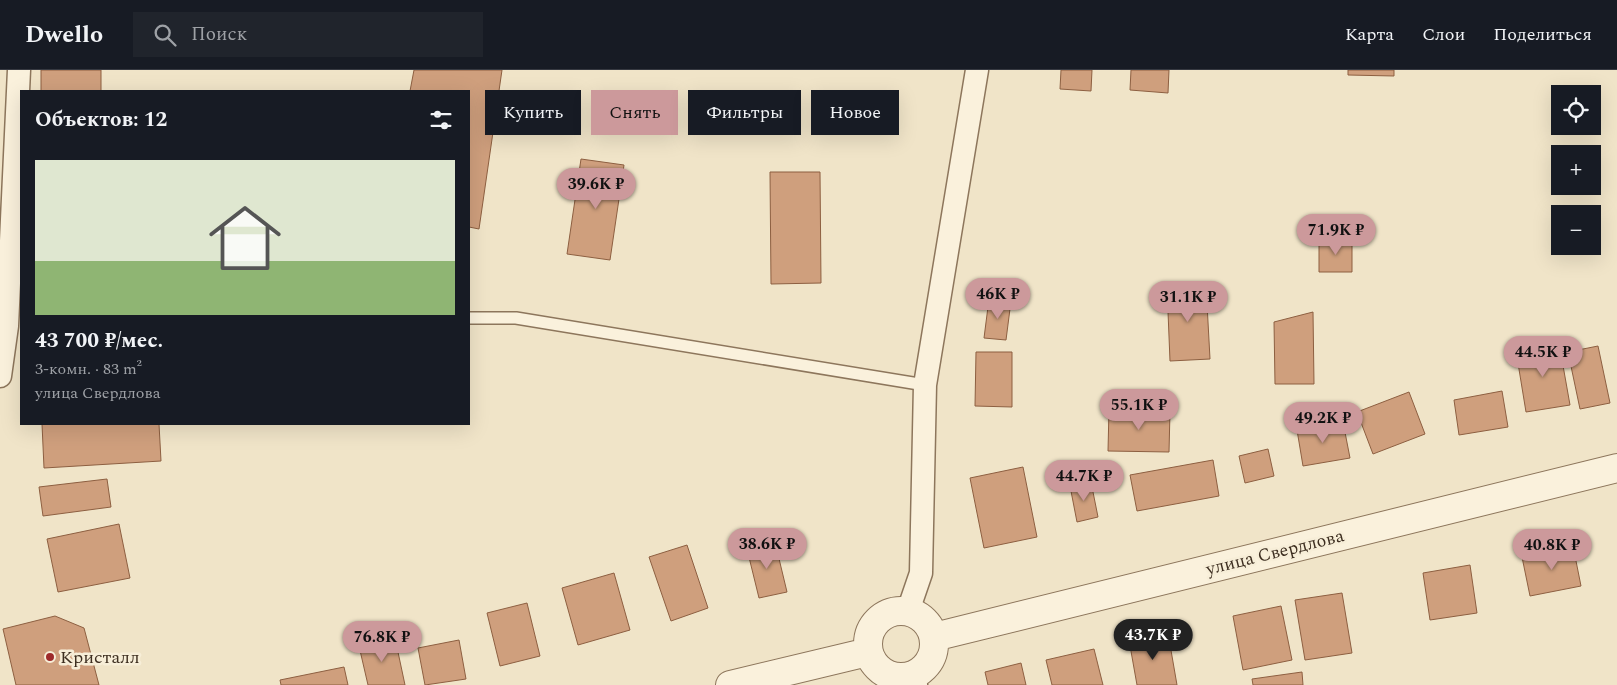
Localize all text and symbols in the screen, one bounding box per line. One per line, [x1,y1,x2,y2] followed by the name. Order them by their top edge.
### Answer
[133,12,483,57] search box
[25,17,103,53] text: Dwello
[191,20,247,49] text: Поиск
[151,21,179,49] icon: search
[1345,21,1394,48] text: Карта
[1422,21,1465,48] text: Слои
[1493,21,1592,48] text: Поделиться
[1551,85,1601,255] map controls
[1551,85,1601,135] button: locate
[485,90,581,135] chip: Купить
[591,90,678,135] chip: Снять
[688,90,801,135] chip: Фильтры
[811,90,899,135] chip: Новое
[35,104,167,136] text: Объектов: 12
[427,106,455,134] icon: filters
[1551,145,1601,195] button: +
[550,168,642,210] pin: 39.6K ₽
[568,172,624,196] text: 39.6K ₽
[200,193,290,283] icon: home
[1551,205,1601,255] button: −
[1290,214,1382,256] pin: 71.9K ₽
[1308,218,1364,242] text: 71.9K ₽
[963,278,1033,320] pin: 46K ₽
[1142,280,1234,323] pin: 31.1K ₽
[976,282,1020,306] text: 46K ₽
[1160,285,1216,309] text: 31.1K ₽
[35,325,163,357] text: 43 700 ₽/мес.
[1497,336,1589,378] pin: 44.5K ₽
[1515,340,1571,364] text: 44.5K ₽
[35,357,142,381] text: 3-комн. · 83 m²
[35,381,161,405] text: улица Свердлова
[1093,388,1185,431] pin: 55.1K ₽
[1111,393,1167,417] text: 55.1K ₽
[1277,402,1369,444] pin: 49.2K ₽
[1295,406,1351,430] text: 49.2K ₽
[1038,460,1130,502] pin: 44.7K ₽
[1056,464,1112,488] text: 44.7K ₽
[1202,522,1347,583] street label: улица Свердлова
[721,528,813,570] pin: 38.6K ₽
[1506,528,1598,571] pin: 40.8K ₽
[739,532,795,556] text: 38.6K ₽
[1524,533,1580,557] text: 40.8K ₽
[1107,618,1199,661] pin: 43.7K ₽
[336,620,428,663] pin: 76.8K ₽
[1125,623,1181,647] text: 43.7K ₽
[354,625,410,649] text: 76.8K ₽
[60,644,140,671] place label: Кристалл
[44,651,56,663] marker: Кристалл

